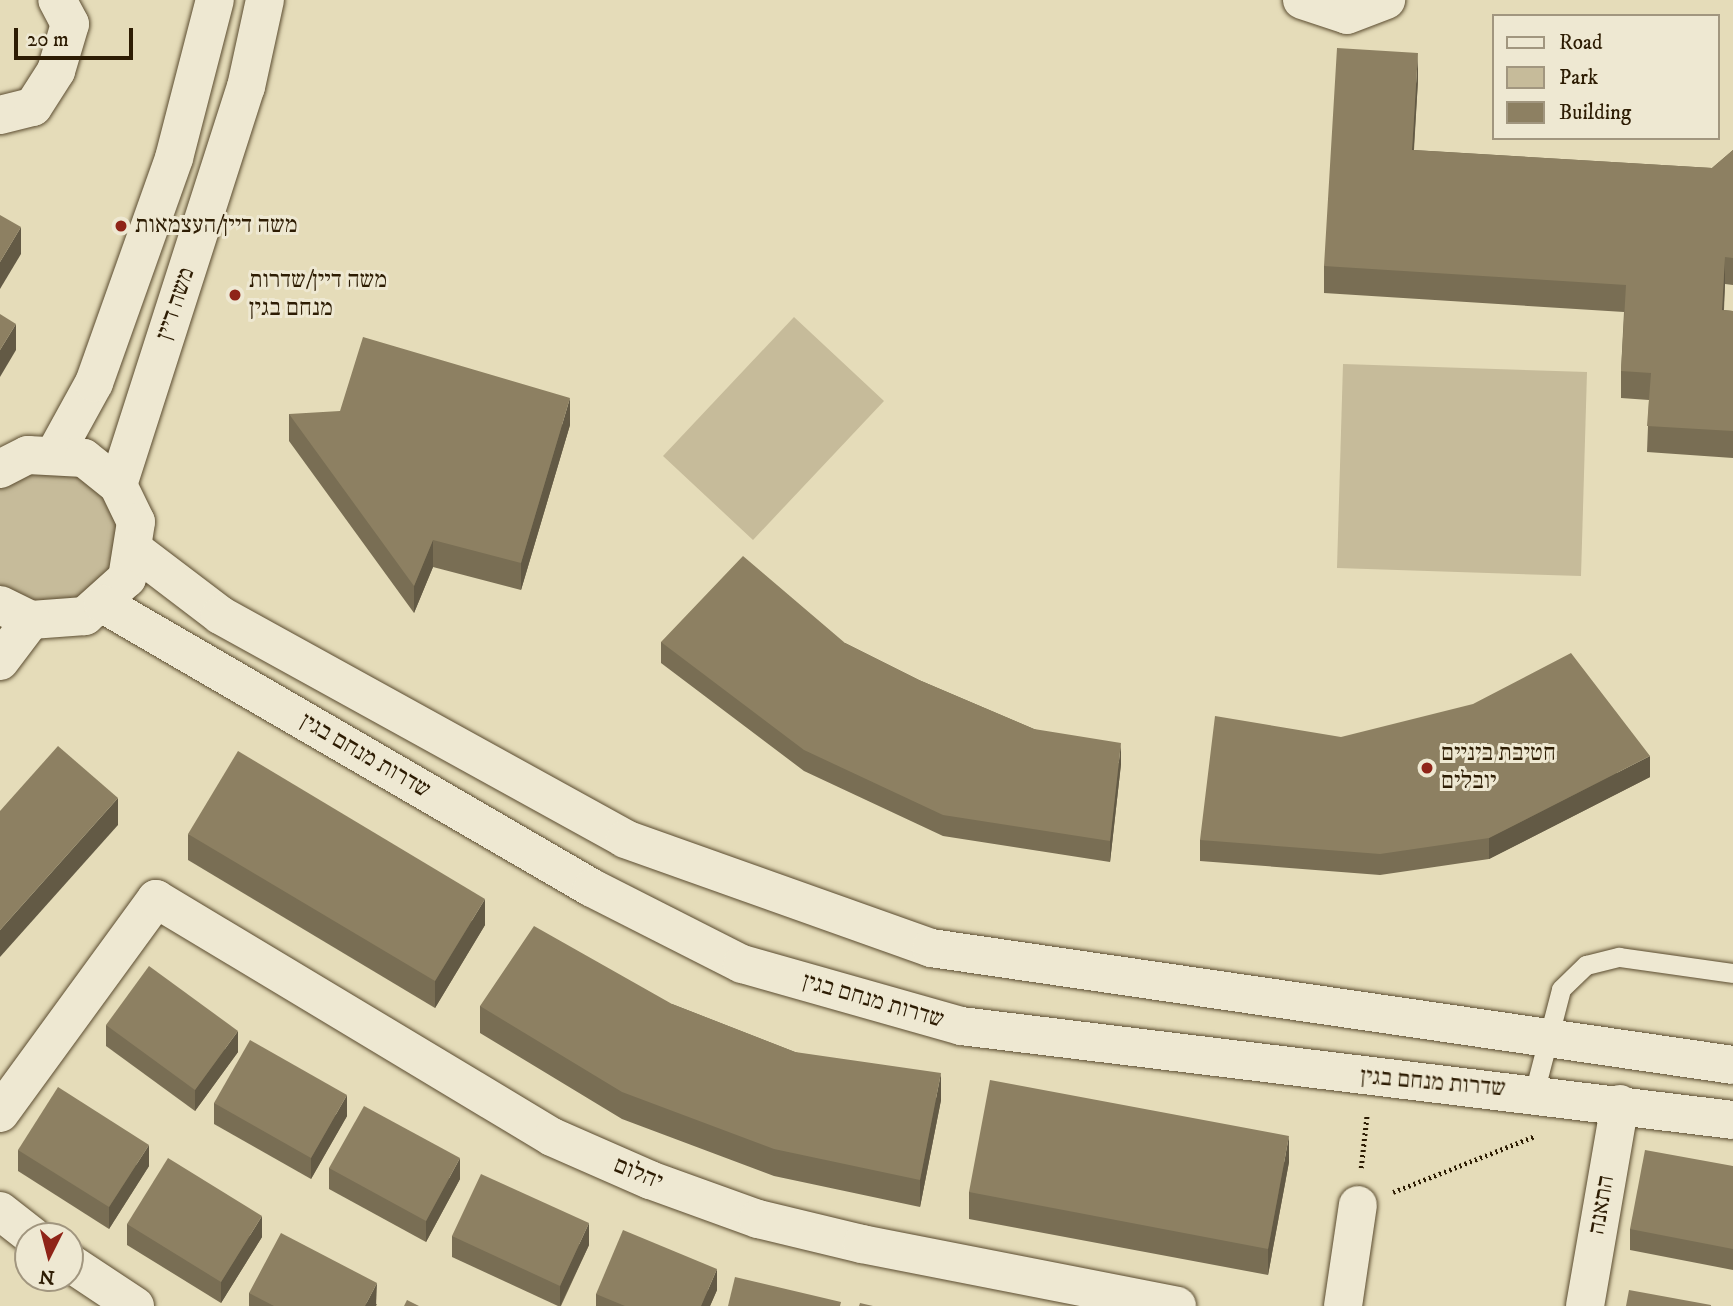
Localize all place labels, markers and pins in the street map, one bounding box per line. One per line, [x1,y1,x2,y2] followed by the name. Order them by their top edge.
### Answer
[135,212,298,240] place label: משה דיין/העצמאות
[113,218,129,234] marker: משה דיין/העצמאות
[249,267,387,323] place label: משה דיין/שדרות מנחם בגין
[227,287,243,303] marker: משה דיין/שדרות מנחם בגין
[1441,740,1556,796] place label: חטיבת ביניים יובלים
[1419,760,1435,776] marker: חטיבת ביניים יובלים

